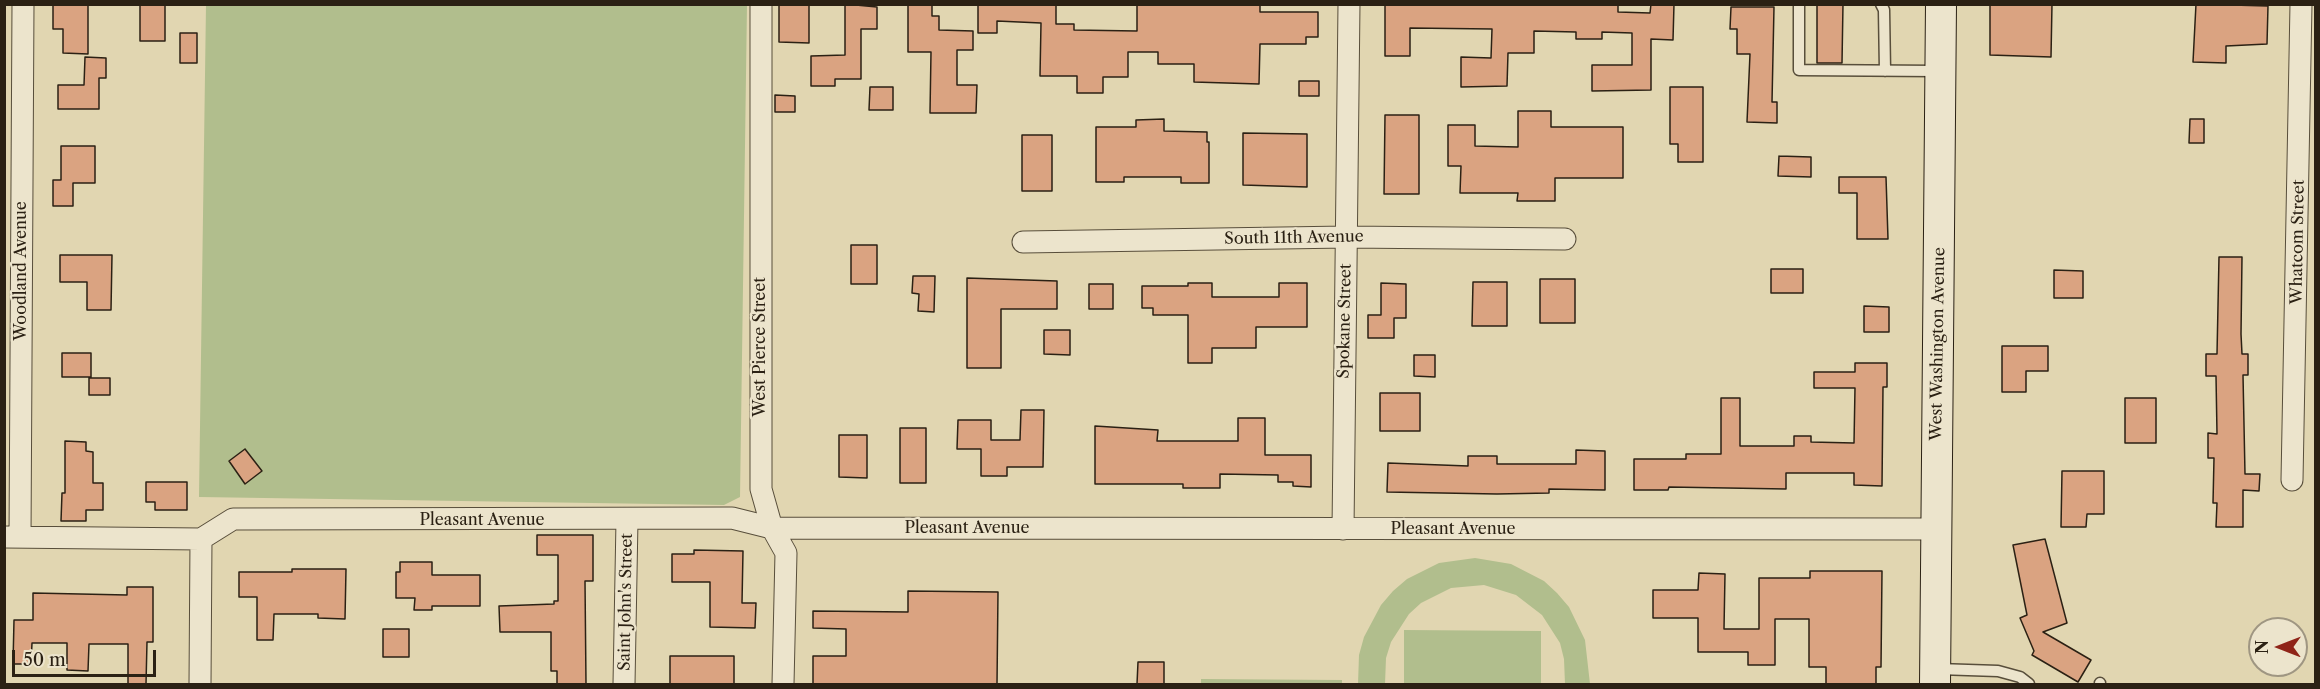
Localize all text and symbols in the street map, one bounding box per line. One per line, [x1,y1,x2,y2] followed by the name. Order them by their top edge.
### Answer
[2287,179,2309,305] street label: Whatcom Street
[11,201,31,341] street label: Woodland Avenue
[1224,227,1364,249] street label: South 11th Avenue
[1927,247,1949,441] street label: West Washington Avenue
[1334,263,1356,379] street label: Spokane Street
[750,277,770,417] street label: West Pierce Street
[420,510,544,530] street label: Pleasant Avenue
[905,518,1029,538] street label: Pleasant Avenue
[1391,519,1515,539] street label: Pleasant Avenue
[615,533,637,671] street label: Saint John's Street
[2248,617,2308,677] north arrow
[15,638,159,676] scale bar
[2252,640,2272,654] text: N
[23,649,66,671] text: 50 m

